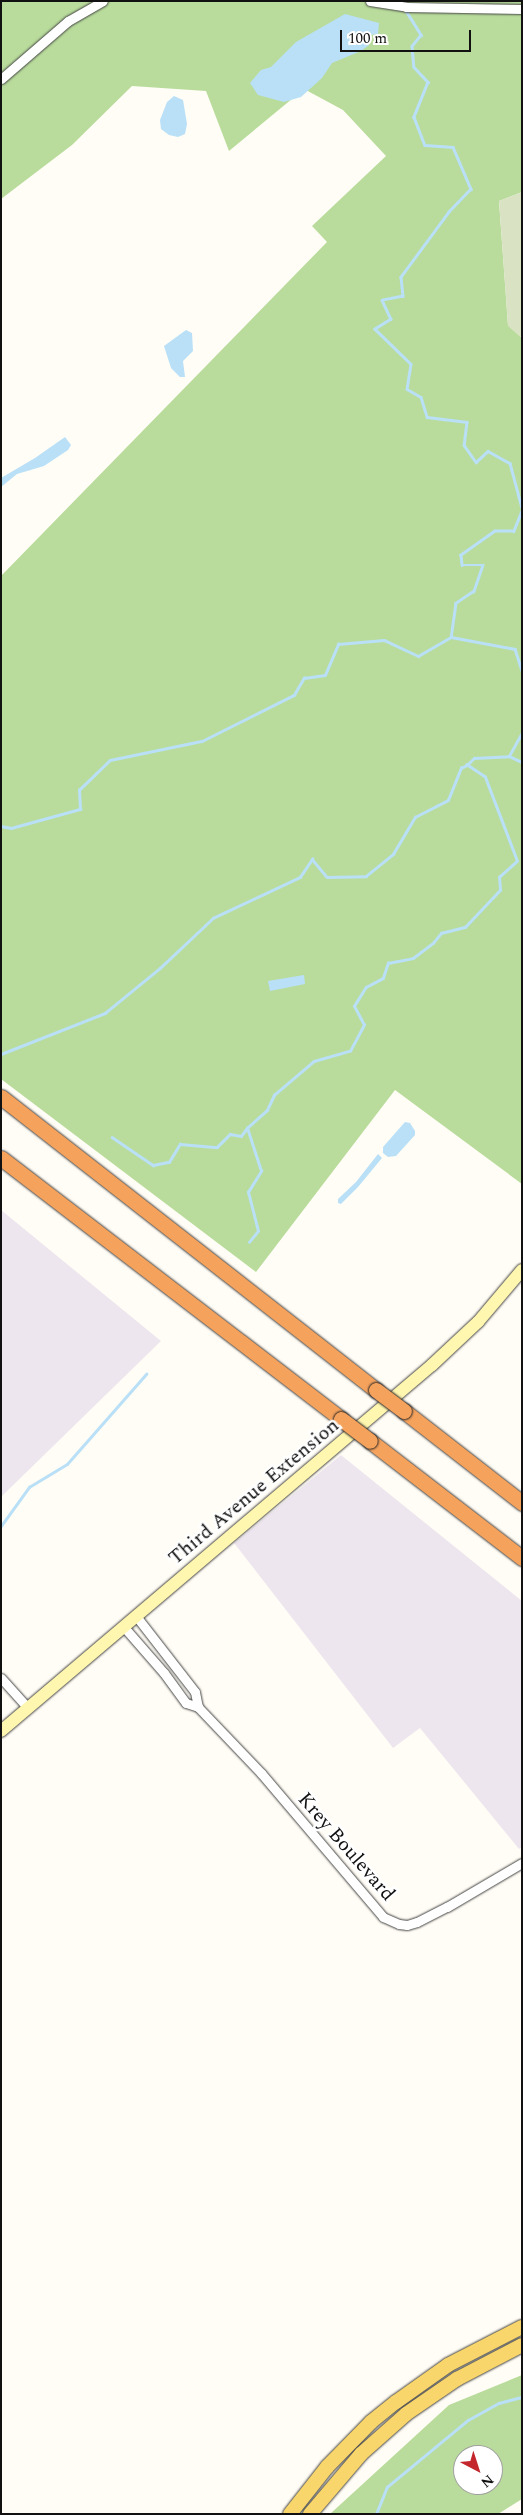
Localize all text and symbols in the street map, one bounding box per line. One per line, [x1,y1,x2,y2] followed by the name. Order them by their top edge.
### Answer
[343,20,474,52] scale bar
[348,27,387,50] text: 100 m
[164,1414,344,1570] street label: Third Avenue Extension
[292,1788,400,1906] street label: Krey Boulevard
[453,2445,503,2495] north arrow
[476,2469,498,2493] text: N

